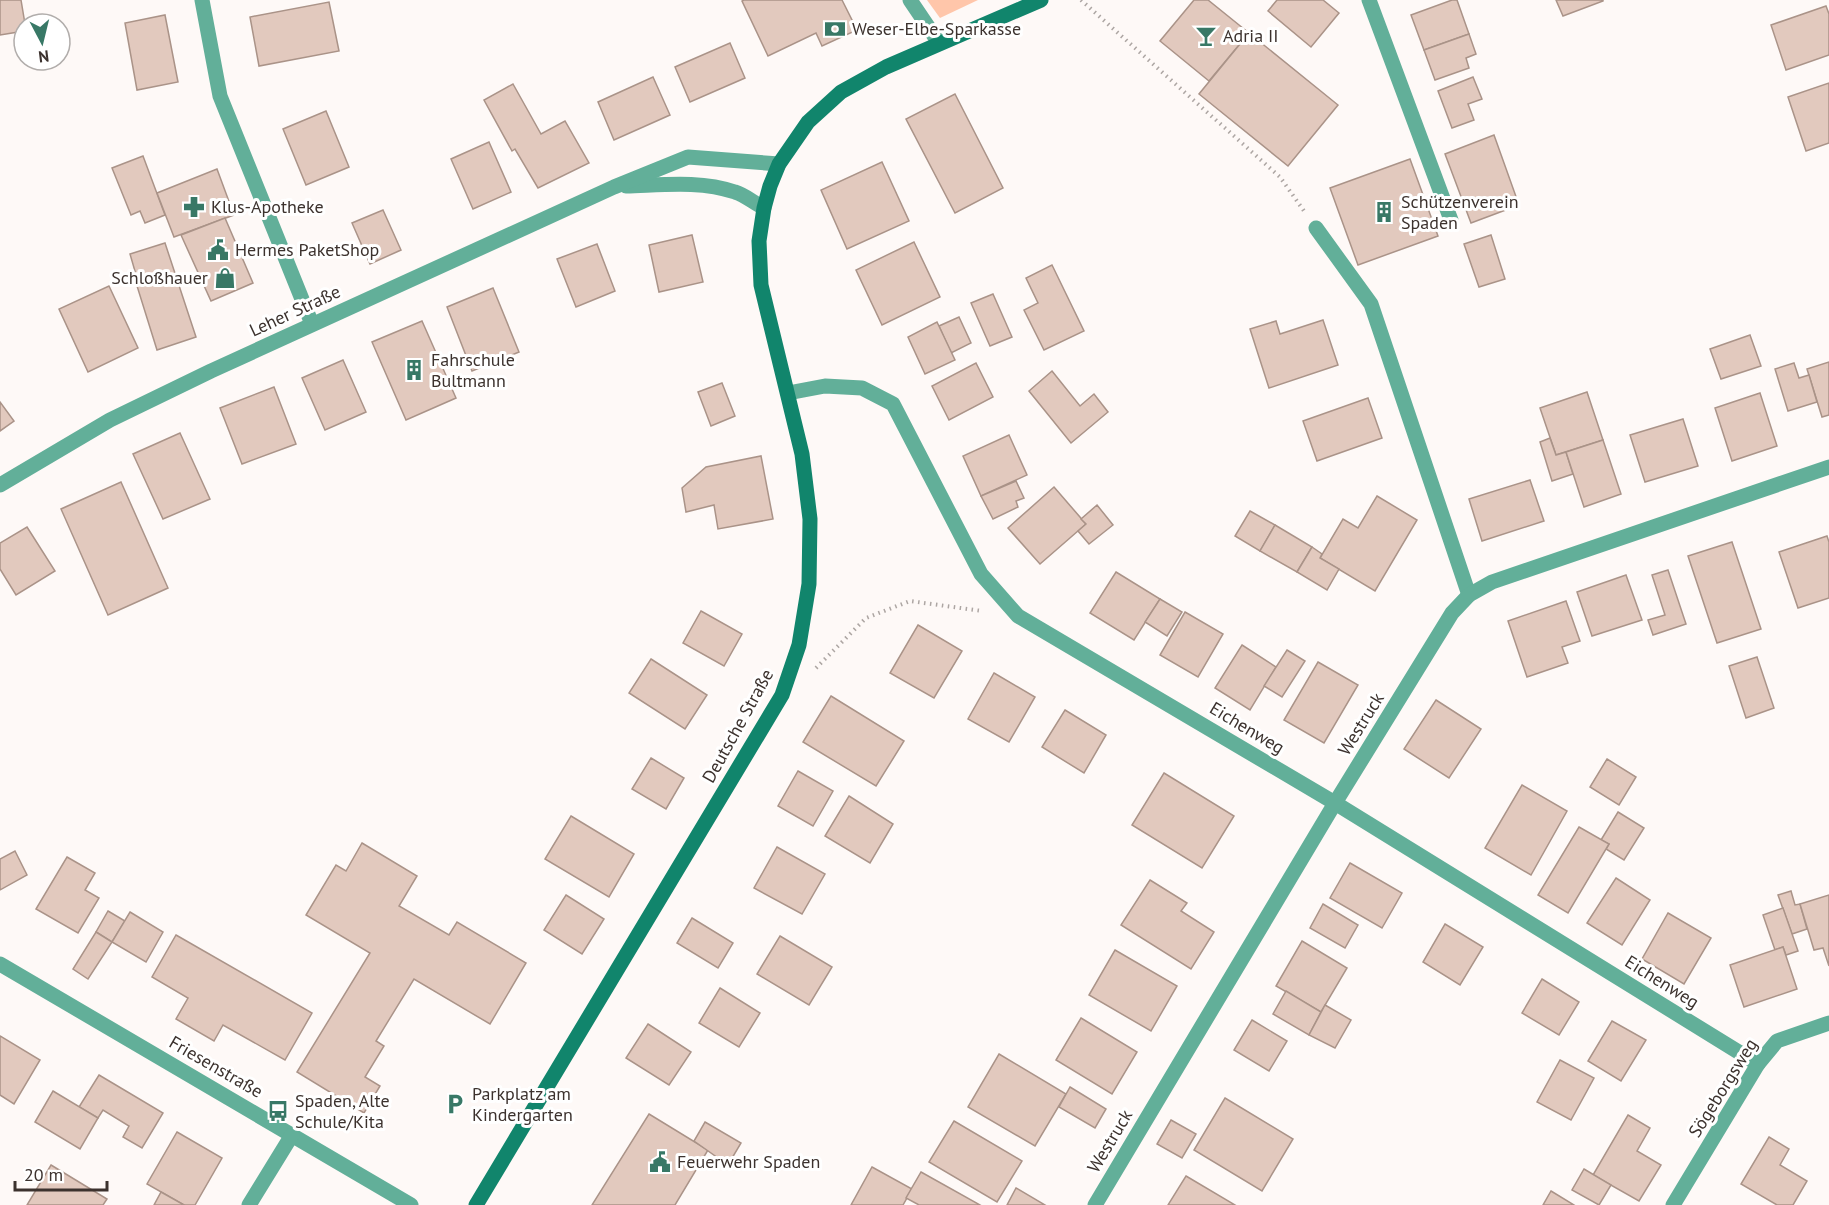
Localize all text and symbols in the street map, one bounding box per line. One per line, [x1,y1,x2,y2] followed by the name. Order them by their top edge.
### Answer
[12,12,72,72] north arrow
[823,17,847,41] bank icon: Weser-Elbe-Sparkasse
[852,17,1021,40] place label: Weser-Elbe-Sparkasse
[1194,24,1218,48] bar icon: Adria II
[1223,24,1278,47] place label: Adria II
[37,46,50,67] text: N
[1401,190,1519,234] place label: Schützenverein Spaden
[182,195,206,219] pharmacy icon: Klus-Apotheke
[211,195,324,218] place label: Klus-Apotheke
[1372,200,1396,224] building icon: Schützenverein Spaden
[206,238,230,262] public building icon: Hermes PaketShop
[235,238,379,261] place label: Hermes PaketShop
[111,266,208,289] place label: Schloßhauer
[213,266,237,290] shop icon: Schloßhauer
[246,279,344,342] street label: Leher Straße
[431,348,515,392] place label: Fahrschule Bultmann
[402,358,426,382] building icon: Fahrschule Bultmann
[697,665,778,787] street label: Deutsche Straße
[1332,688,1389,759] street label: Westruck
[1206,696,1289,759] street label: Eichenweg
[1621,950,1704,1013] street label: Eichenweg
[165,1030,267,1103] street label: Friesenstraße
[1683,1034,1762,1141] street label: Sögeborgsweg
[472,1082,573,1126] place label: Parkplatz am Kindergarten
[295,1089,390,1133] place label: Spaden, Alte Schule/Kita
[443,1092,467,1116] parking icon: Parkplatz am Kindergarten
[266,1099,290,1123] bus stop icon: Spaden, Alte Schule/Kita
[1082,1105,1138,1176] street label: Westruck
[648,1150,672,1174] public building icon: Feuerwehr Spaden
[677,1150,820,1173] place label: Feuerwehr Spaden
[15,1154,106,1192] scale bar
[24,1163,63,1186] text: 20 m

